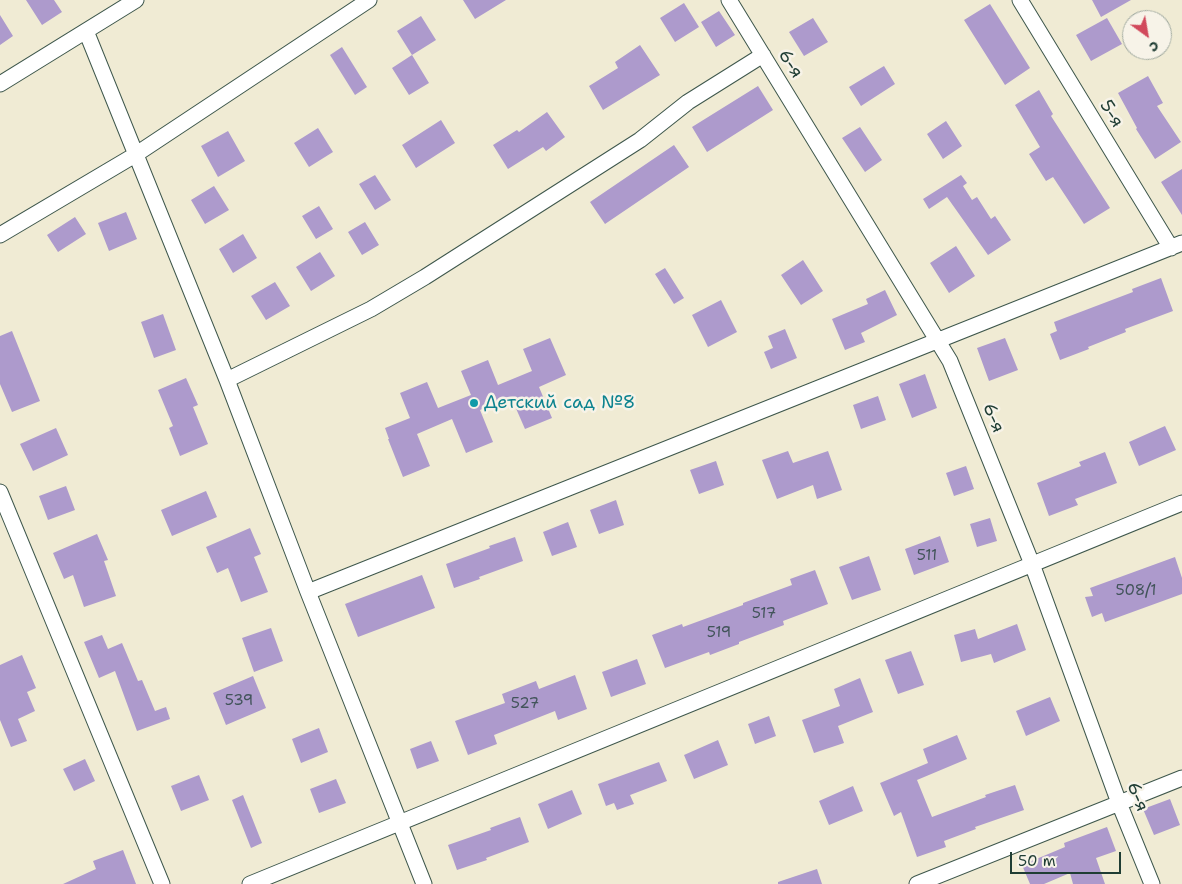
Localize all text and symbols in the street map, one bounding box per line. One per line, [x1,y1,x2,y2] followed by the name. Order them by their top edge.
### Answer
[1122,10,1172,60] north arrow
[1146,37,1163,57] text: С
[773,46,807,82] street label: 6-я
[1094,96,1128,132] street label: 5-я
[484,392,635,414] place label: Детский сад №8
[468,397,480,409] marker: Детский сад №8
[977,400,1009,436] street label: 6-я
[917,547,937,565] house number: 511
[1116,582,1156,600] house number: 508/1
[752,605,776,623] house number: 517
[707,624,731,642] house number: 519
[225,692,253,710] house number: 539
[511,695,539,713] house number: 527
[1122,779,1152,815] street label: 6-я
[1012,842,1123,874] scale bar
[1018,851,1056,871] text: 50 m

